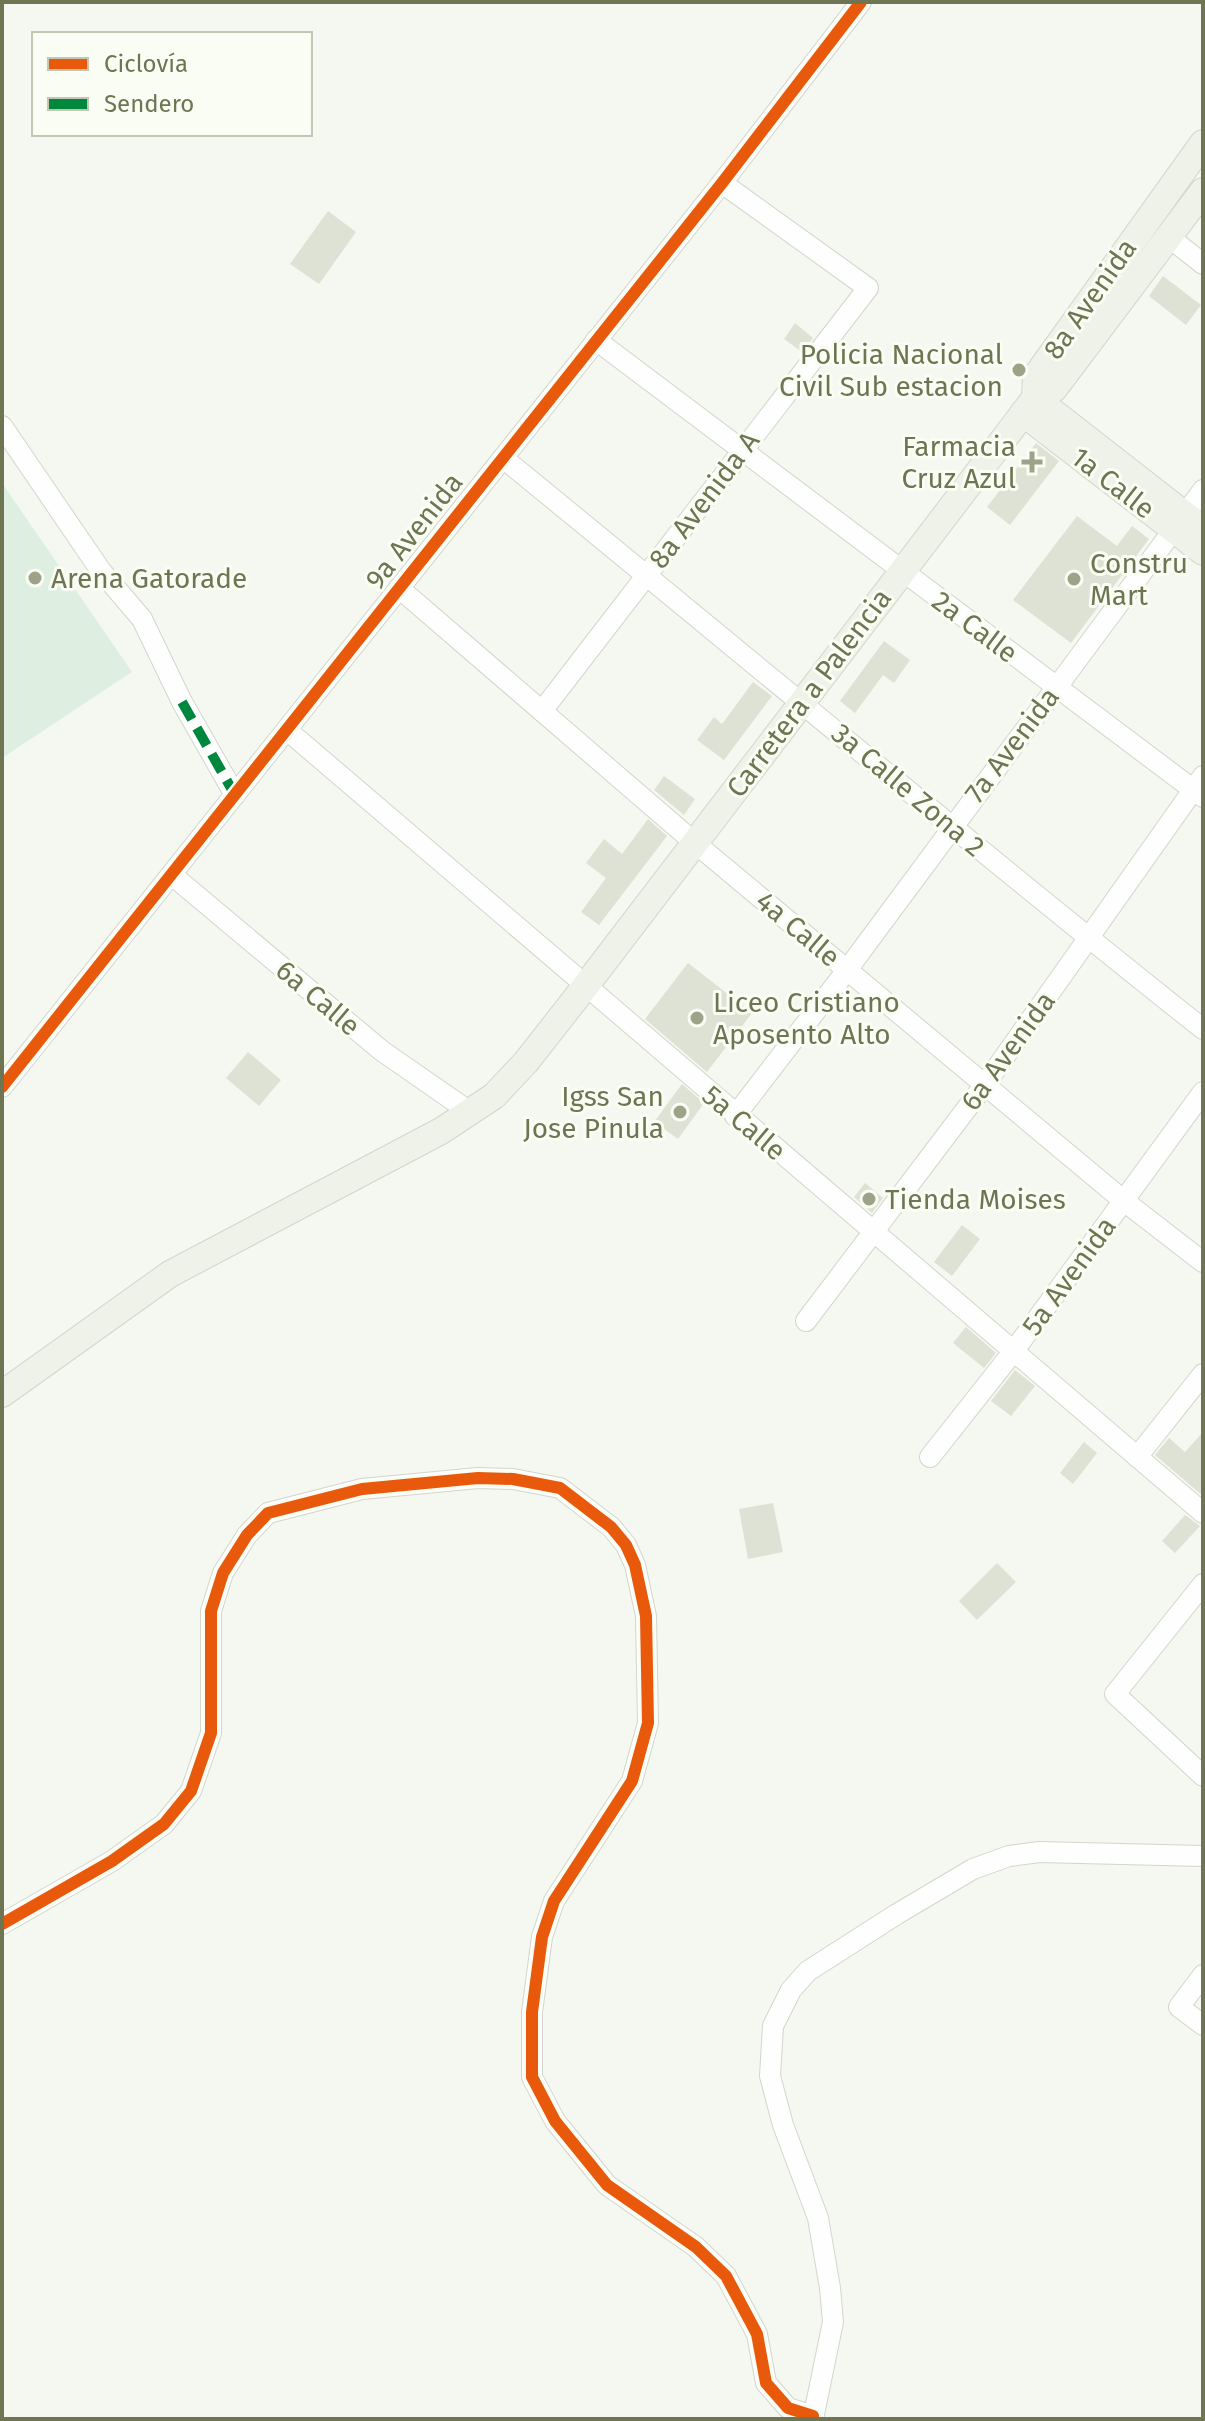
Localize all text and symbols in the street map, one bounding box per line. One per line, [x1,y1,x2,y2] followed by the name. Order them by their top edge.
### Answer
[32,32,312,136] legend
[104,50,188,78] text: Ciclovía
[104,90,194,118] text: Sendero
[1037,232,1143,366] street label: 8a Avenida
[779,338,1003,403] place label: Policia Nacional Civil Sub estacion
[1010,361,1028,379] marker: Policia Nacional Civil Sub estacion
[642,425,766,575] street label: 8a Avenida A
[901,430,1016,495] place label: Farmacia Cruz Azul
[1065,440,1161,526] street label: 1a Calle
[1023,453,1041,471] marker: Farmacia Cruz Azul
[358,466,470,596] street label: 9a Avenida
[1090,547,1188,612] place label: Constru Mart
[51,562,247,595] place label: Arena Gatorade
[26,569,44,587] marker: Arena Gatorade
[1065,570,1083,588] marker: Constru Mart
[720,582,898,804] street label: Carretera a Palencia
[926,584,1024,670] street label: 2a Calle
[958,681,1066,809] street label: 7a Avenida
[825,717,991,863] street label: 3a Calle Zona 2
[749,884,847,974] street label: 4a Calle
[269,953,367,1043] street label: 6a Calle
[954,985,1062,1117] street label: 6a Avenida
[713,986,900,1051] place label: Liceo Cristiano Aposento Alto
[688,1009,706,1027] marker: Liceo Cristiano Aposento Alto
[696,1079,792,1167] street label: 5a Calle
[523,1080,664,1145] place label: Igss San Jose Pinula
[671,1103,689,1121] marker: Igss San Jose Pinula
[885,1183,1066,1216] place label: Tienda Moises
[860,1190,878,1208] marker: Tienda Moises
[1015,1211,1123,1341] street label: 5a Avenida

